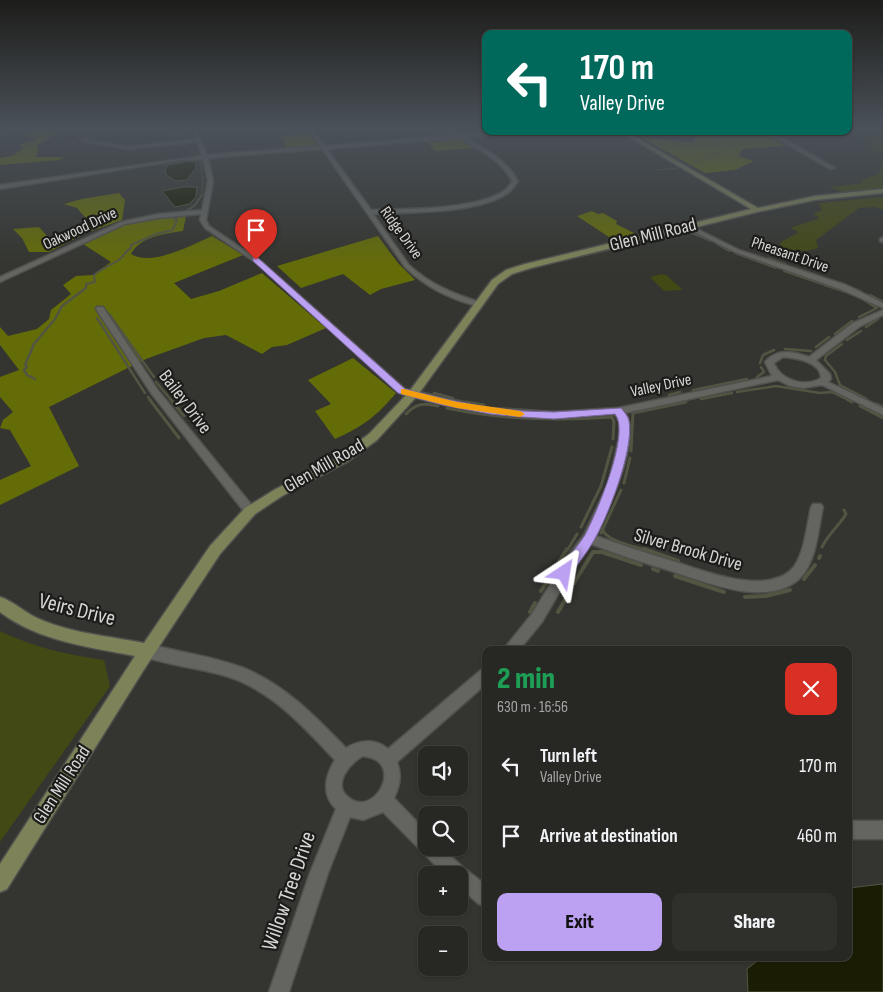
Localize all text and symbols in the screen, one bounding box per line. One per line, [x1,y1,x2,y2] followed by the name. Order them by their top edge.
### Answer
[580,47,654,90] text: 170 m
[497,50,562,115] icon: left
[580,90,665,117] text: Valley Drive
[376,203,426,263] street label: Ridge Drive
[40,204,120,254] street label: Oakwood Drive
[235,209,277,260] pin
[607,213,699,257] street label: Glen Mill Road
[242,216,270,244] icon: arrive
[749,233,831,277] street label: Pheasant Drive
[154,366,216,438] street label: Bailey Drive
[629,370,693,402] street label: Valley Drive
[280,434,368,498] street label: Glen Mill Road
[631,524,745,576] street label: Silver Brook Drive
[537,546,589,598] position arrow
[36,587,118,633] street label: Veirs Drive
[497,661,555,697] text: 2 min
[785,663,837,715] button: close
[497,698,568,717] text: 630 m · 16:56
[28,742,96,828] street label: Glen Mill Road
[540,745,597,768] text: Turn left
[418,746,468,976] map controls
[418,746,468,796] button: sound
[497,752,525,780] icon: left
[799,755,837,778] text: 170 m
[540,768,602,787] text: Valley Drive
[418,806,468,856] button: search
[497,822,525,850] icon: arrive
[540,825,678,848] text: Arrive at destination
[797,825,837,848] text: 460 m
[256,828,322,954] street label: Willow Tree Drive
[418,866,468,916] button: +
[497,893,662,951] button: Exit
[672,893,837,951] button: Share
[418,926,468,976] button: −

